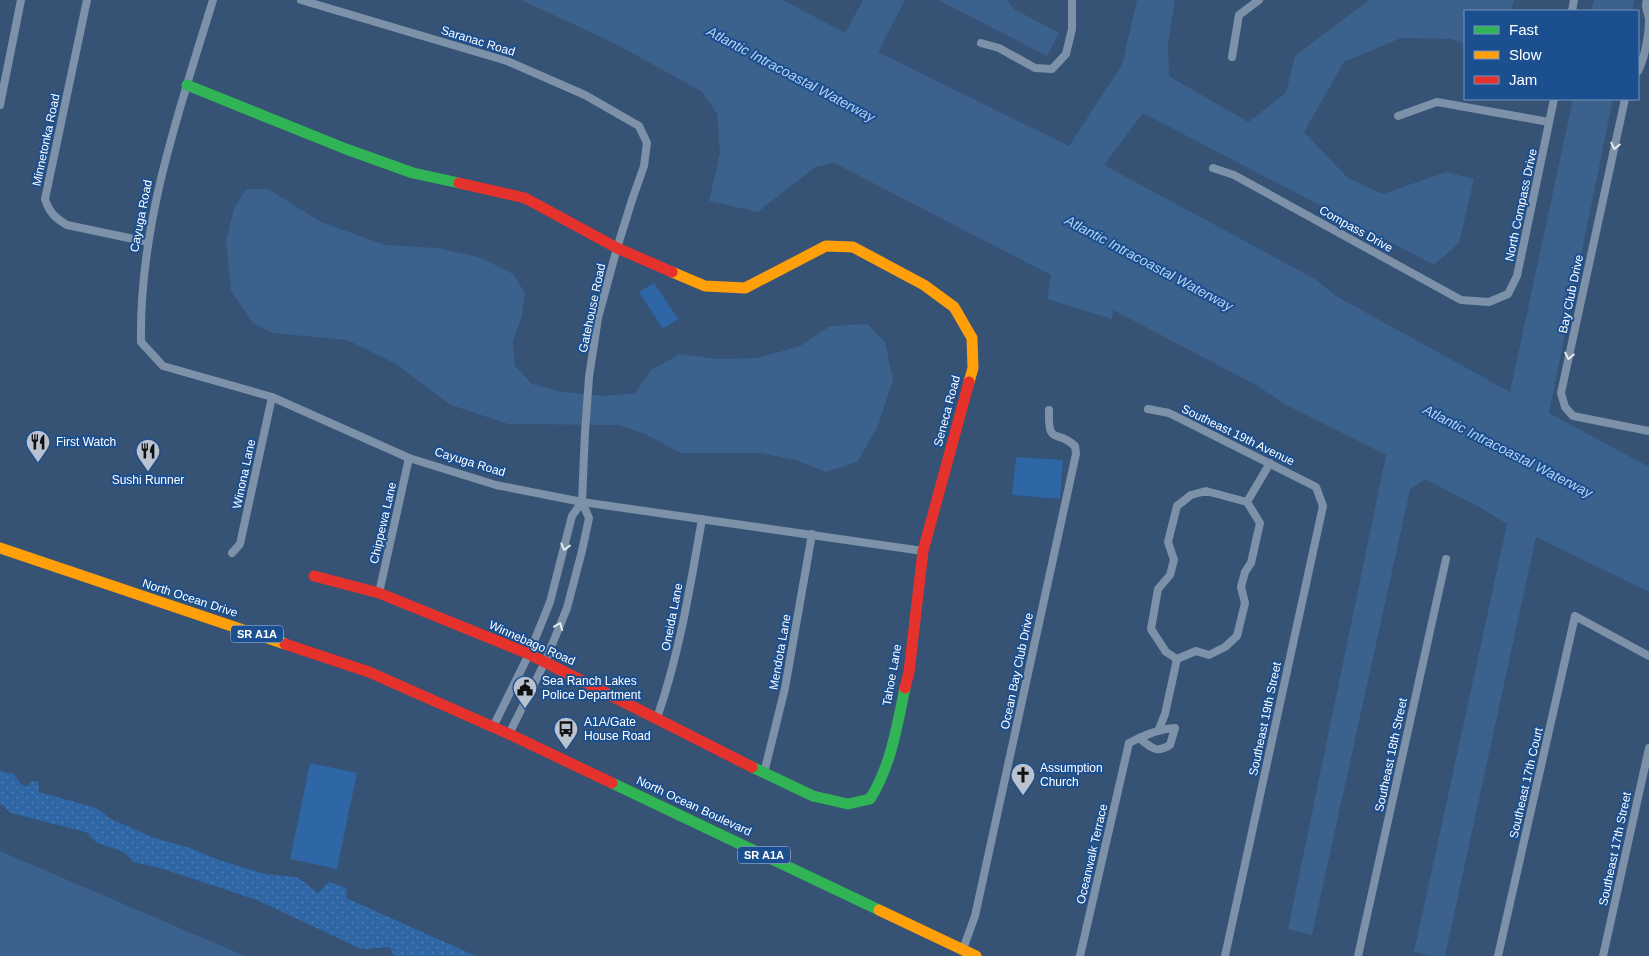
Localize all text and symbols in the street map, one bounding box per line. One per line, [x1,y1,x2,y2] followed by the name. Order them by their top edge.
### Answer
[1464,10,1639,100] legend
[1509,21,1539,38] text: Fast
[703,22,879,126] water label: Atlantic Intracoastal Waterway
[439,23,517,59] street label: Saranac Road
[1509,46,1542,63] text: Slow
[1509,71,1537,88] text: Jam
[29,93,63,187] street label: Minnetonka Road
[1610,142,1620,151] one-way arrow
[1502,147,1540,263] street label: North Compass Drive
[127,179,155,253] street label: Cayuga Road
[1317,203,1396,255] street label: Compass Drive
[1061,211,1237,315] water label: Atlantic Intracoastal Waterway
[1556,253,1586,335] street label: Bay Club Drive
[576,262,608,354] street label: Gatehouse Road
[1564,352,1575,361] one-way arrow
[931,374,963,448] street label: Seneca Road
[1420,401,1596,501] water label: Atlantic Intracoastal Waterway
[1179,402,1297,469] street label: Southeast 19th Avenue
[25,429,51,463] restaurant icon: First Watch
[56,435,116,449] place label: First Watch
[135,438,161,472] restaurant icon: Sushi Runner
[230,438,258,510] street label: Winona Lane
[433,445,507,479] street label: Cayuga Road
[112,473,184,487] place label: Sushi Runner
[367,480,399,565] street label: Chippewa Lane
[560,543,571,552] one-way arrow
[141,576,240,620] street label: North Ocean Drive
[659,582,685,652] street label: Oneida Lane
[998,611,1036,731] street label: Ocean Bay Club Drive
[766,613,794,691] street label: Mendota Lane
[487,618,577,668] street label: Winnebago Road
[553,622,564,631] one-way arrow
[231,626,283,642] road number: SR A1A
[880,643,904,707] street label: Tahoe Lane
[1246,660,1284,777] street label: Southeast 19th Street
[542,674,641,702] place label: Sea Ranch Lakes Police Department
[512,675,538,709] public building icon: Sea Ranch Lakes Police Department
[1372,696,1410,813] street label: Southeast 18th Street
[584,715,651,743] place label: A1A/Gate House Road
[553,716,579,750] bus stop icon: A1A/Gate House Road
[1506,726,1546,840] street label: Southeast 17th Court
[1040,761,1103,789] place label: Assumption Church
[1010,762,1036,796] church icon: Assumption Church
[634,773,754,839] street label: North Ocean Boulevard
[1596,790,1634,907] street label: Southeast 17th Street
[1074,802,1110,906] street label: Oceanwalk Terrace
[738,846,790,864] road number: SR A1A

